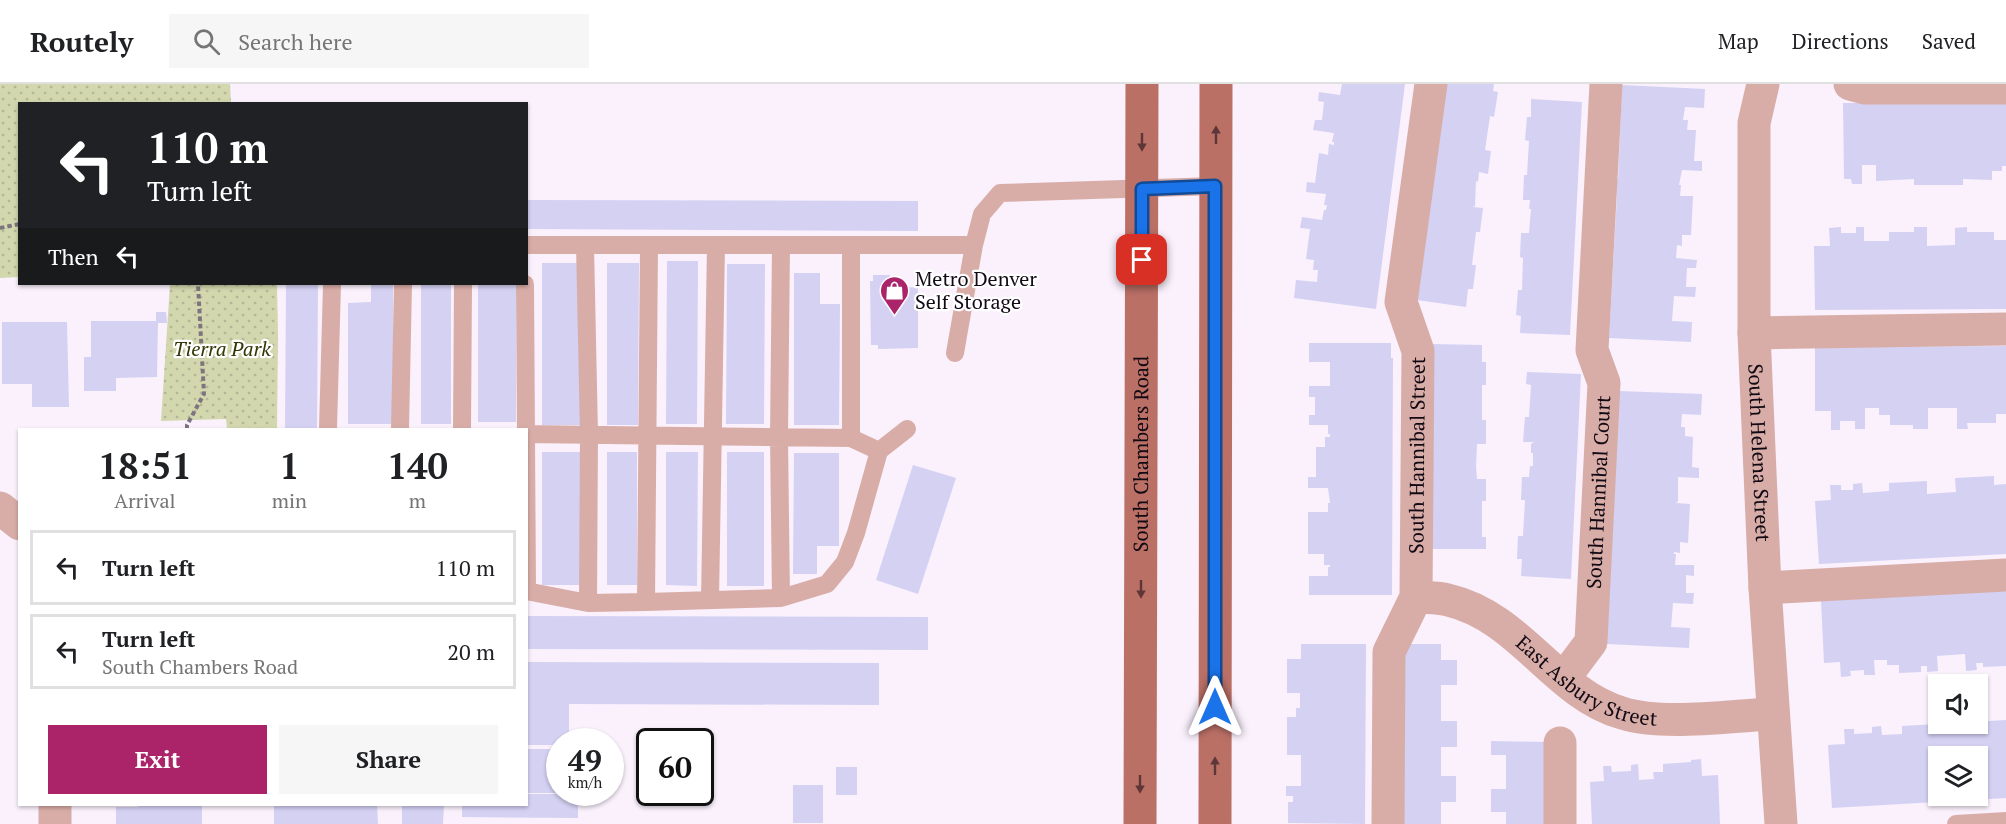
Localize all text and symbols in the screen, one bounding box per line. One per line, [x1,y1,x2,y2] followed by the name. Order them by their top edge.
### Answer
[169,14,589,68] search box
[30,23,133,60] text: Routely
[190,25,223,58] icon: search
[238,27,353,56] text: Search here
[1718,27,1759,55] text: Map
[1792,27,1889,55] text: Directions
[1922,27,1976,55] text: Saved
[147,119,268,175] text: 110 m
[48,126,126,204] icon: left
[1211,126,1221,145] one-way arrow
[1137,133,1147,152] one-way arrow
[147,173,252,209] text: Turn left
[1116,234,1167,285] pin
[111,240,144,273] icon: left
[48,242,99,271] text: Then
[1125,243,1158,276] icon: arrive
[915,265,1037,315] place label: Metro Denver Self Storage
[878,274,910,316] shop icon: Metro Denver Self Storage
[173,335,271,362] park label: Tierra Park
[1127,356,1154,552] street label: South Chambers Road
[1402,356,1431,554] street label: South Hannibal Street
[1742,363,1777,543] street label: South Helena Street
[1580,394,1616,590] street label: South Hannibal Court
[98,442,192,489] text: 18:51
[279,442,300,489] text: 1
[387,442,448,489] text: 140
[114,487,176,514] text: Arrival
[272,487,307,514] text: min
[409,487,426,514] text: m
[51,551,84,584] icon: left
[102,553,195,582] text: Turn left
[435,553,495,582] text: 110 m
[1136,580,1146,599] one-way arrow
[102,624,195,653] text: Turn left
[1510,629,1659,732] street label: East Asbury Street
[51,635,84,668] icon: left
[447,637,495,666] text: 20 m
[102,653,298,680] text: South Chambers Road
[1928,674,1988,806] map controls
[1928,674,1988,734] button: sound
[1183,675,1247,739] position arrow
[48,725,267,794] button: Exit
[279,725,498,794] button: Share
[636,728,714,806] speed limit sign: 60
[568,740,602,780] text: 49
[1928,746,1988,806] button: layers
[1210,756,1220,775] one-way arrow
[568,772,602,792] text: km/h
[1135,775,1145,794] one-way arrow

